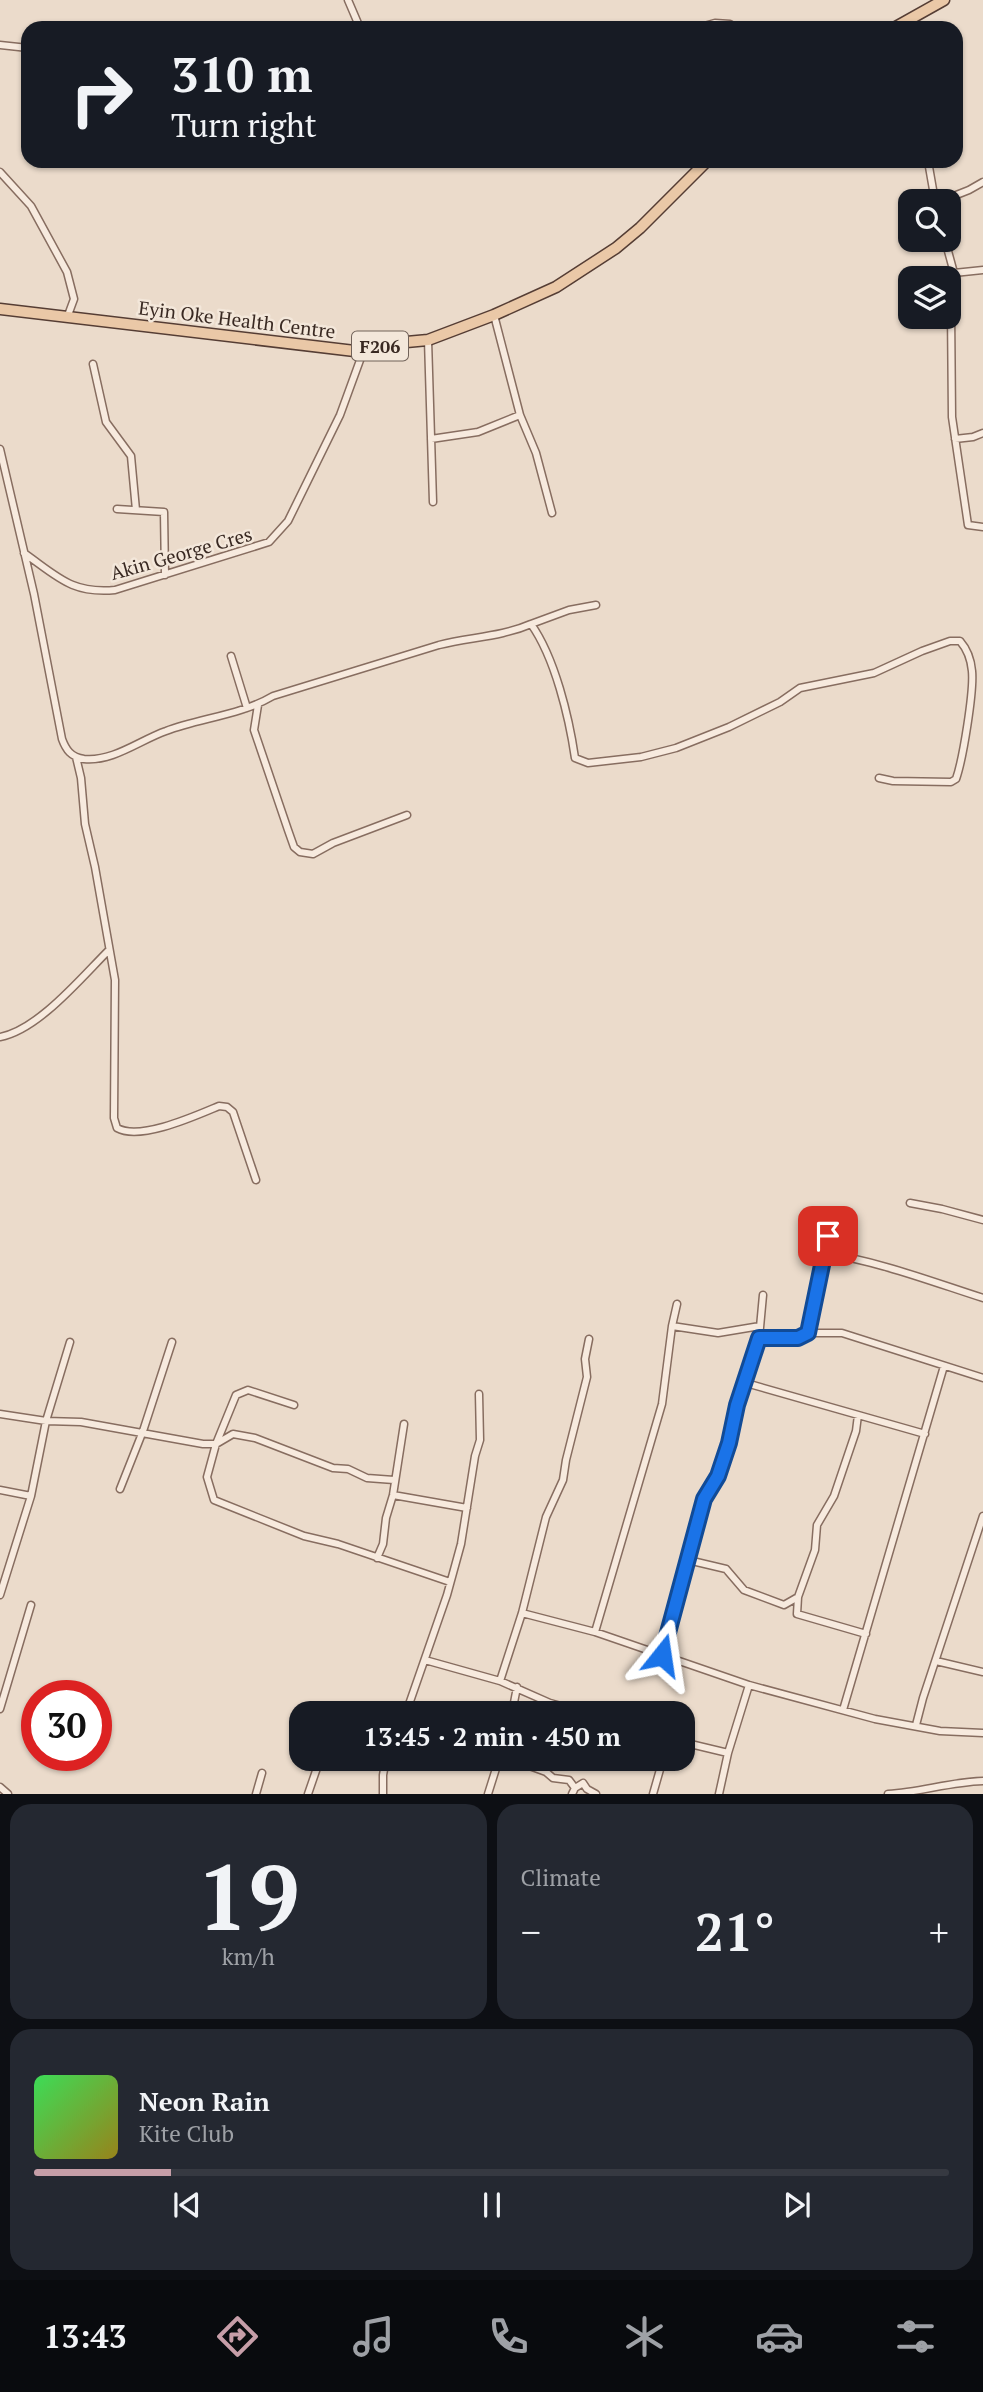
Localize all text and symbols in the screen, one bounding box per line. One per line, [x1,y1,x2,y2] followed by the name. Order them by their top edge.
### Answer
[171,41,313,106] text: 310 m
[56,49,147,140] icon: right
[171,104,317,146] text: Turn right
[898,189,961,329] map controls
[898,189,961,252] button: search
[898,266,961,329] button: layers
[137,295,337,343] street label: Eyin Oke Health Centre
[352,332,408,360] road number: F206
[107,521,255,585] street label: Akin George Cres
[798,1206,858,1266] pin
[809,1217,847,1255] icon: arrive
[625,1618,699,1692] position arrow
[21,1680,112,1771] speed limit sign: 30
[363,1719,621,1753] text: 13:45 · 2 min · 450 m
[197,1835,300,1956] text: 19
[521,1862,601,1893] text: Climate
[695,1897,775,1966] text: 21°
[521,1907,541,1957] text: −
[929,1907,949,1957] text: +
[222,1941,275,1972] text: km/h
[139,2084,270,2118] text: Neon Rain
[139,2118,234,2149] text: Kite Club
[168,2186,206,2224] icon: previous
[473,2186,511,2224] icon: pause
[778,2186,816,2224] icon: next
[213,2312,262,2361] icon: directions
[349,2312,398,2361] icon: music
[484,2312,533,2361] icon: phone
[620,2312,669,2361] icon: climate
[755,2312,804,2361] icon: car
[891,2312,940,2361] icon: filters
[43,2315,127,2357] text: 13:43

